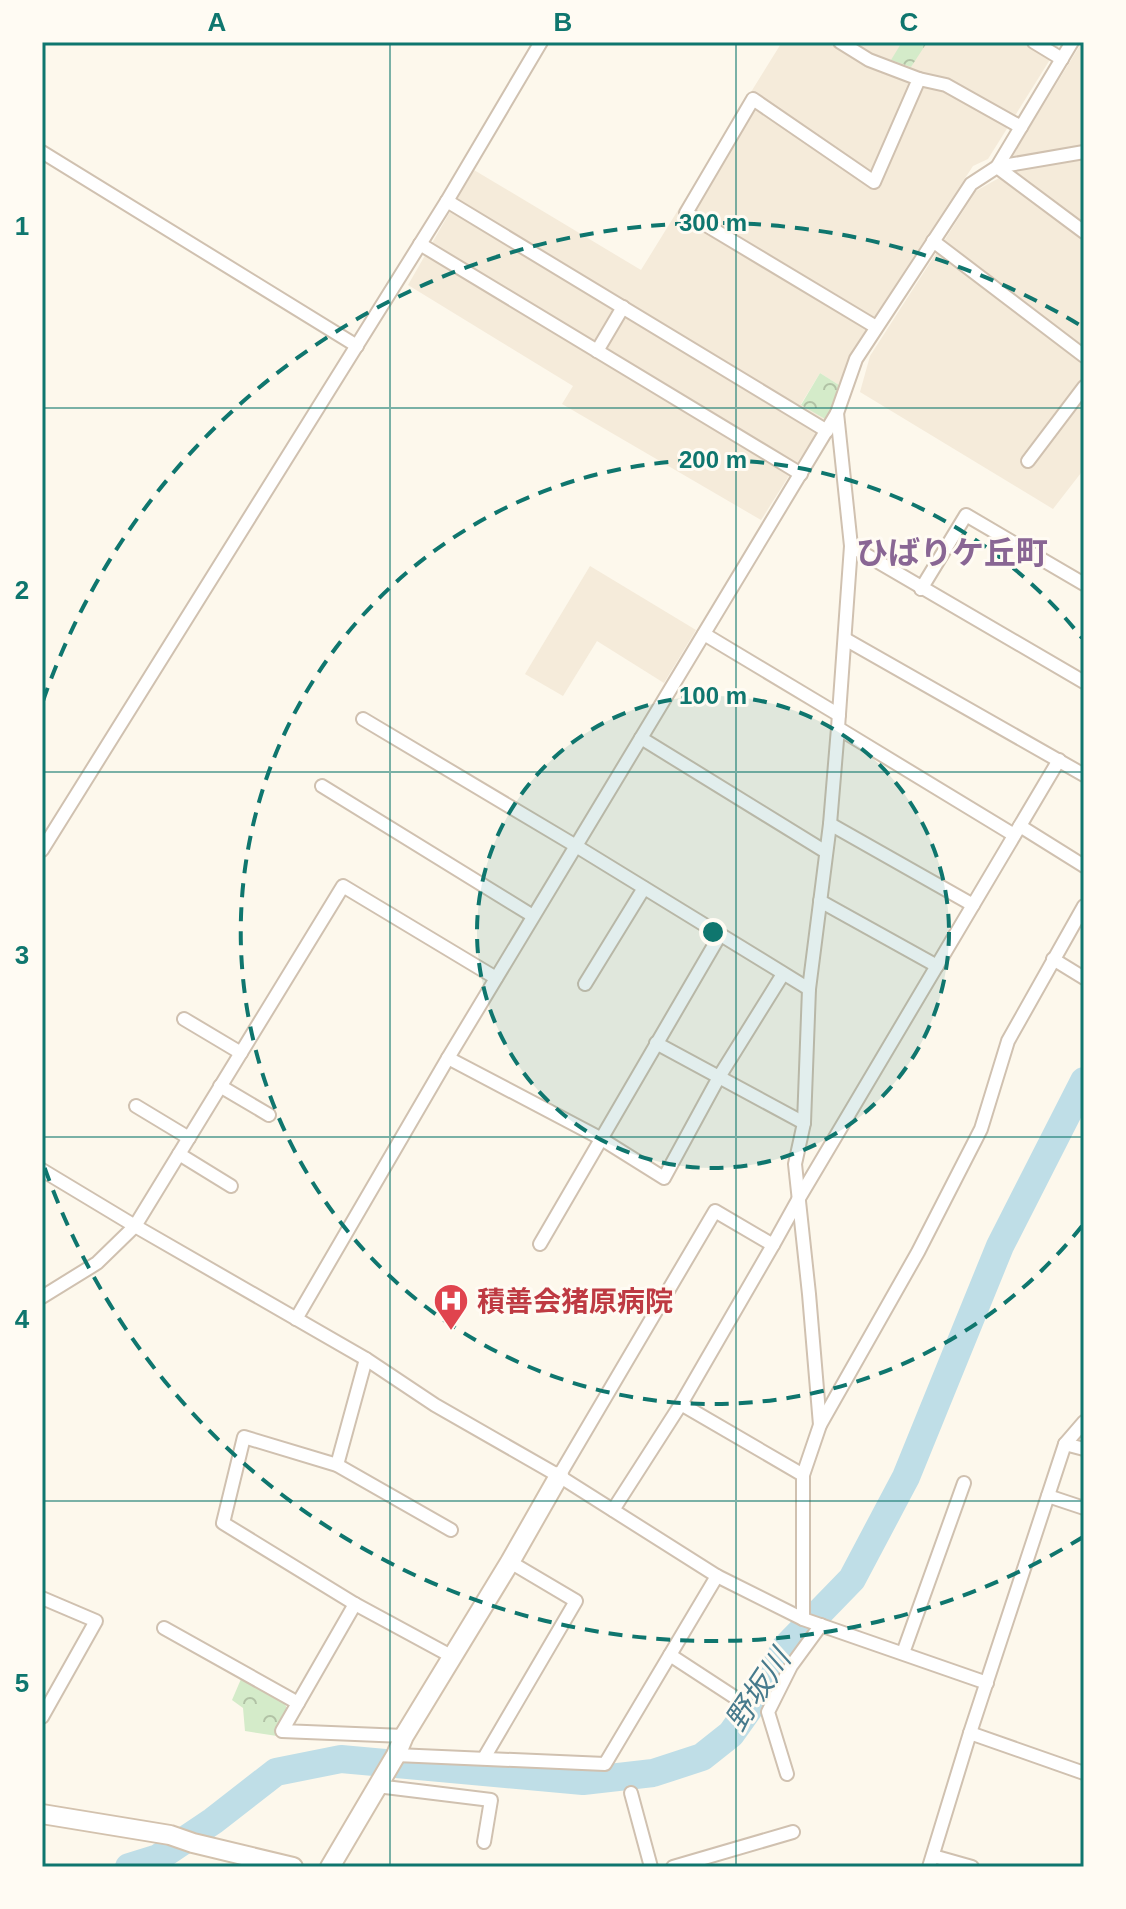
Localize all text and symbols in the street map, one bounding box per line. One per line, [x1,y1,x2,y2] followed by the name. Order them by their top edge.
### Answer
[208,7,227,37] text: A
[554,7,572,37] text: B
[900,7,919,37] text: C
[679,209,747,236] text: 300 m
[15,211,29,241] text: 1
[679,446,747,473] text: 200 m
[856,535,1048,571] district label: ひばりケ丘町
[15,575,29,605] text: 2
[679,682,747,709] text: 100 m
[699,918,727,946] centre of rings
[15,940,29,970] text: 3
[432,1282,470,1332] hospital icon: 積善会猪原病院
[477,1286,673,1317] place label: 積善会猪原病院
[15,1304,30,1334] text: 4
[719,1641,798,1736] water label: 野坂川
[15,1668,29,1698] text: 5

